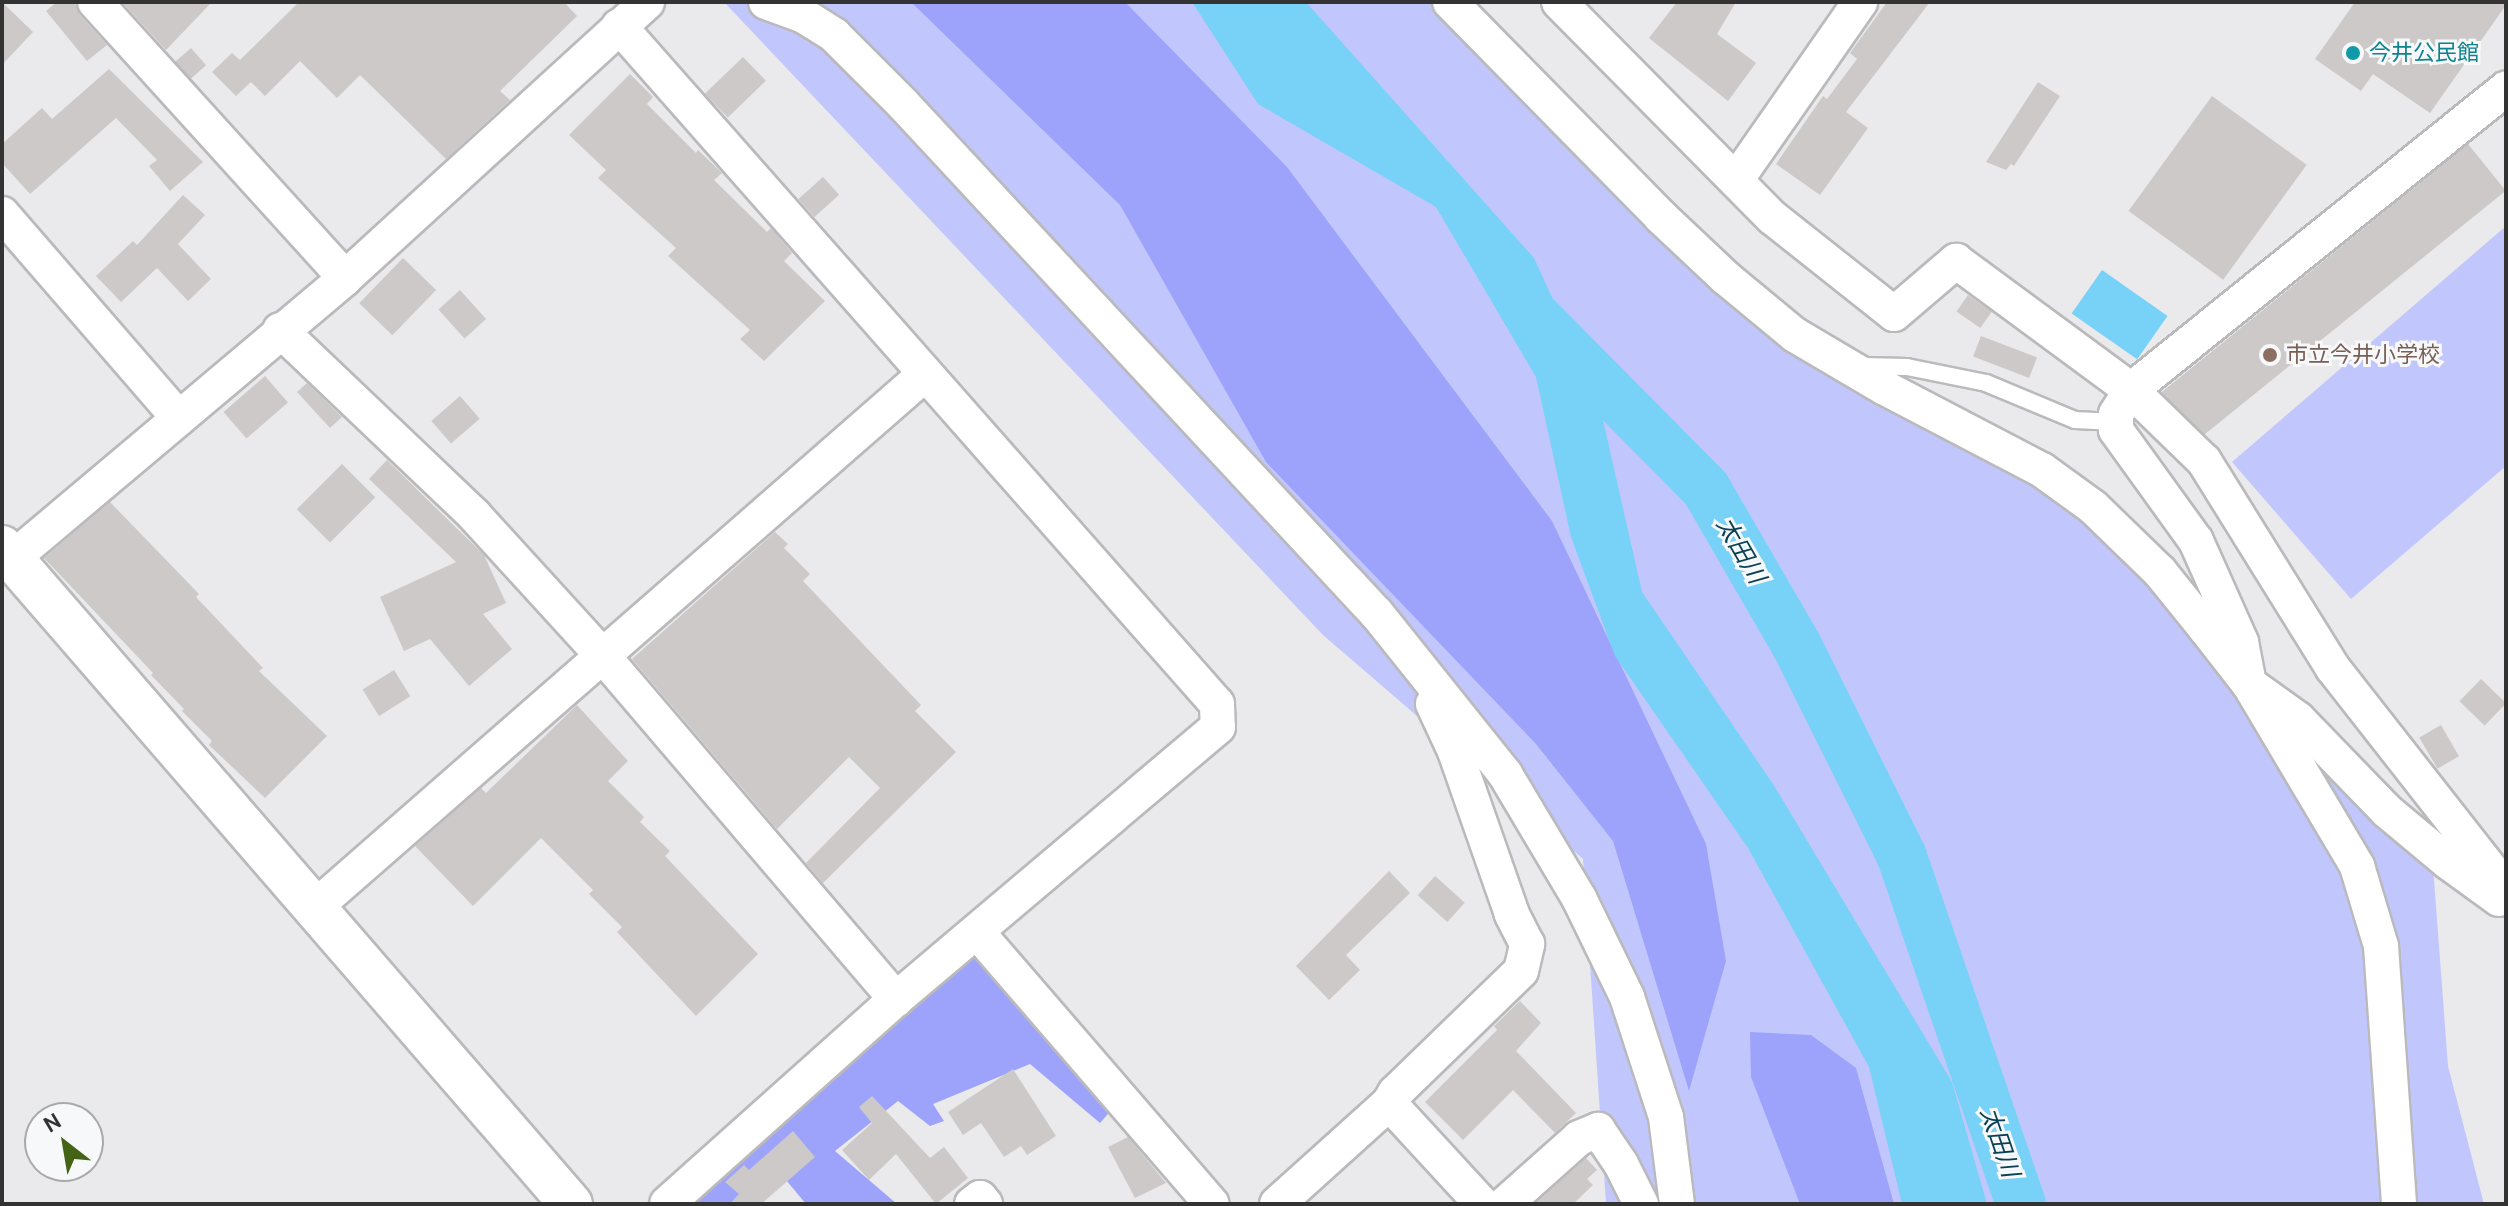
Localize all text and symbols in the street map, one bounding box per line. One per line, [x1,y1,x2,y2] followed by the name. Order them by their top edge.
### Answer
[2369,40,2479,66] place label: 今井公民館
[2344,44,2362,62] marker: 今井公民館
[2286,342,2440,368] place label: 市立今井小学校
[2261,346,2279,364] marker: 市立今井小学校
[1711,512,1771,588] water label: 太田川
[24,1102,104,1182] north arrow
[1975,1103,2025,1181] water label: 太田川
[39,1107,66,1138] text: N

